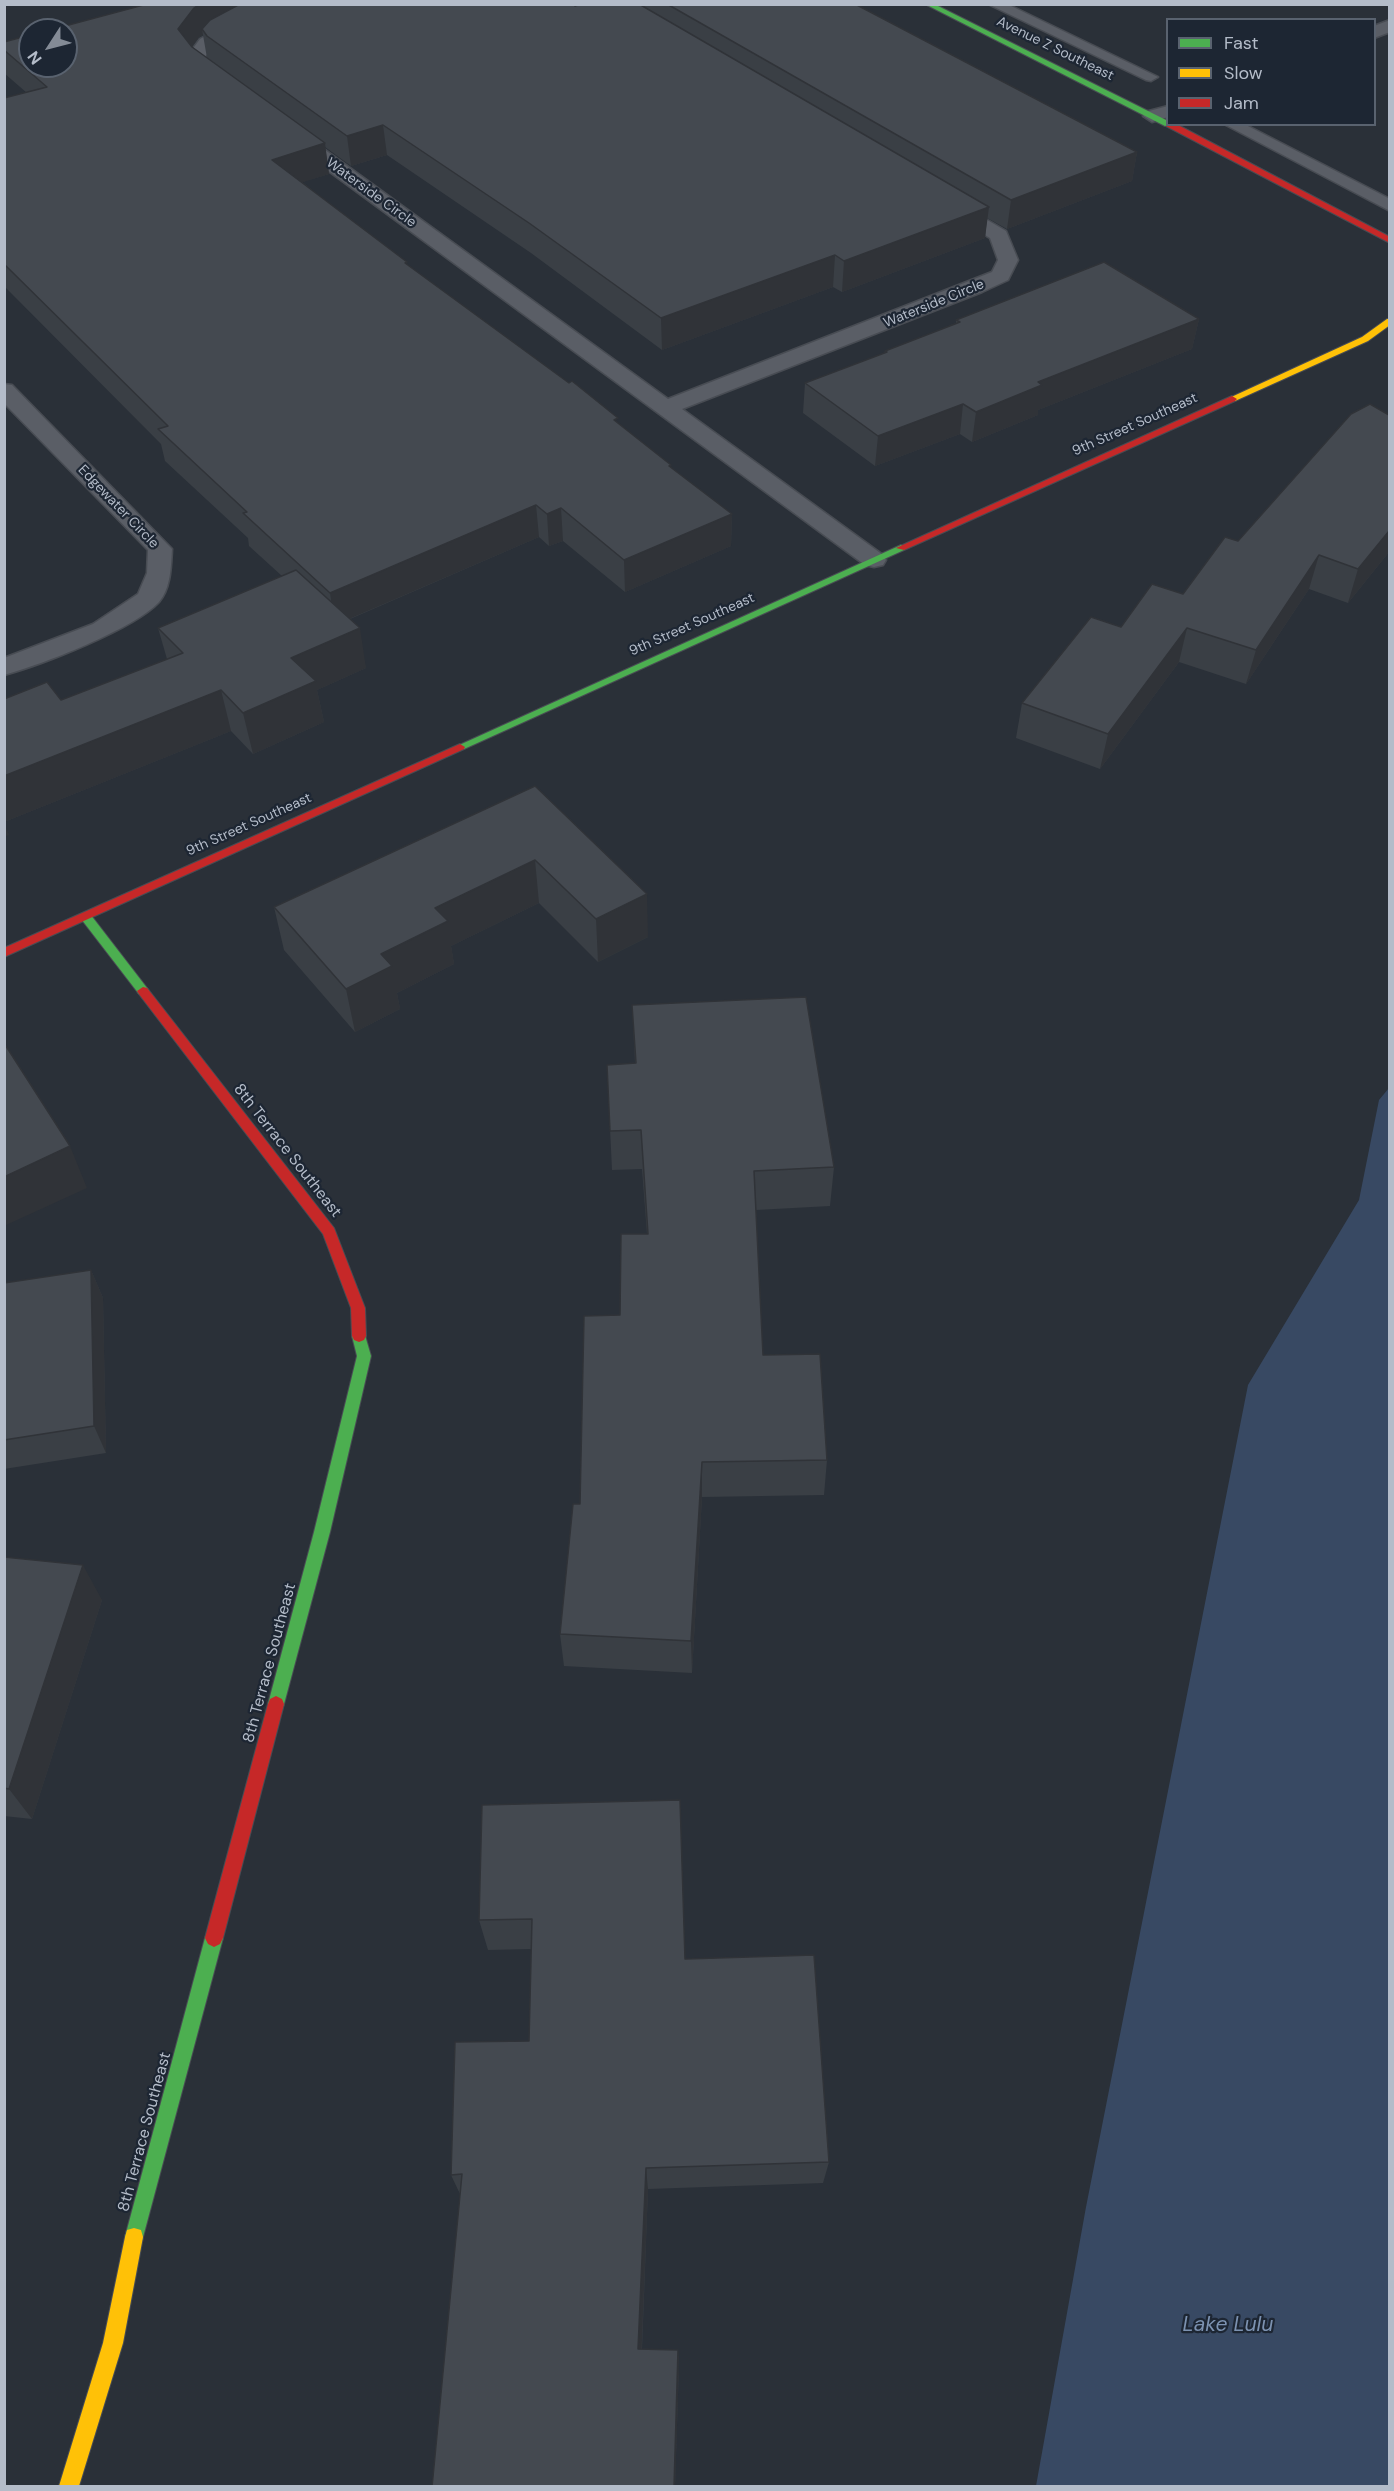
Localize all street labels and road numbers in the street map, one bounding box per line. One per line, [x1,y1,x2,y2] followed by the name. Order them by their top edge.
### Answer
[994,13,1116,85] street label: Avenue Z Southeast
[323,155,419,231] street label: Waterside Circle
[881,276,987,332] street label: Waterside Circle
[1070,390,1200,460] street label: 9th Street Southeast
[74,462,162,552] street label: Edgewater Circle
[627,590,757,660] street label: 9th Street Southeast
[184,790,314,860] street label: 9th Street Southeast
[229,1080,345,1222] street label: 8th Terrace Southeast
[239,1581,301,1745] street label: 8th Terrace Southeast
[114,2050,176,2214] street label: 8th Terrace Southeast

